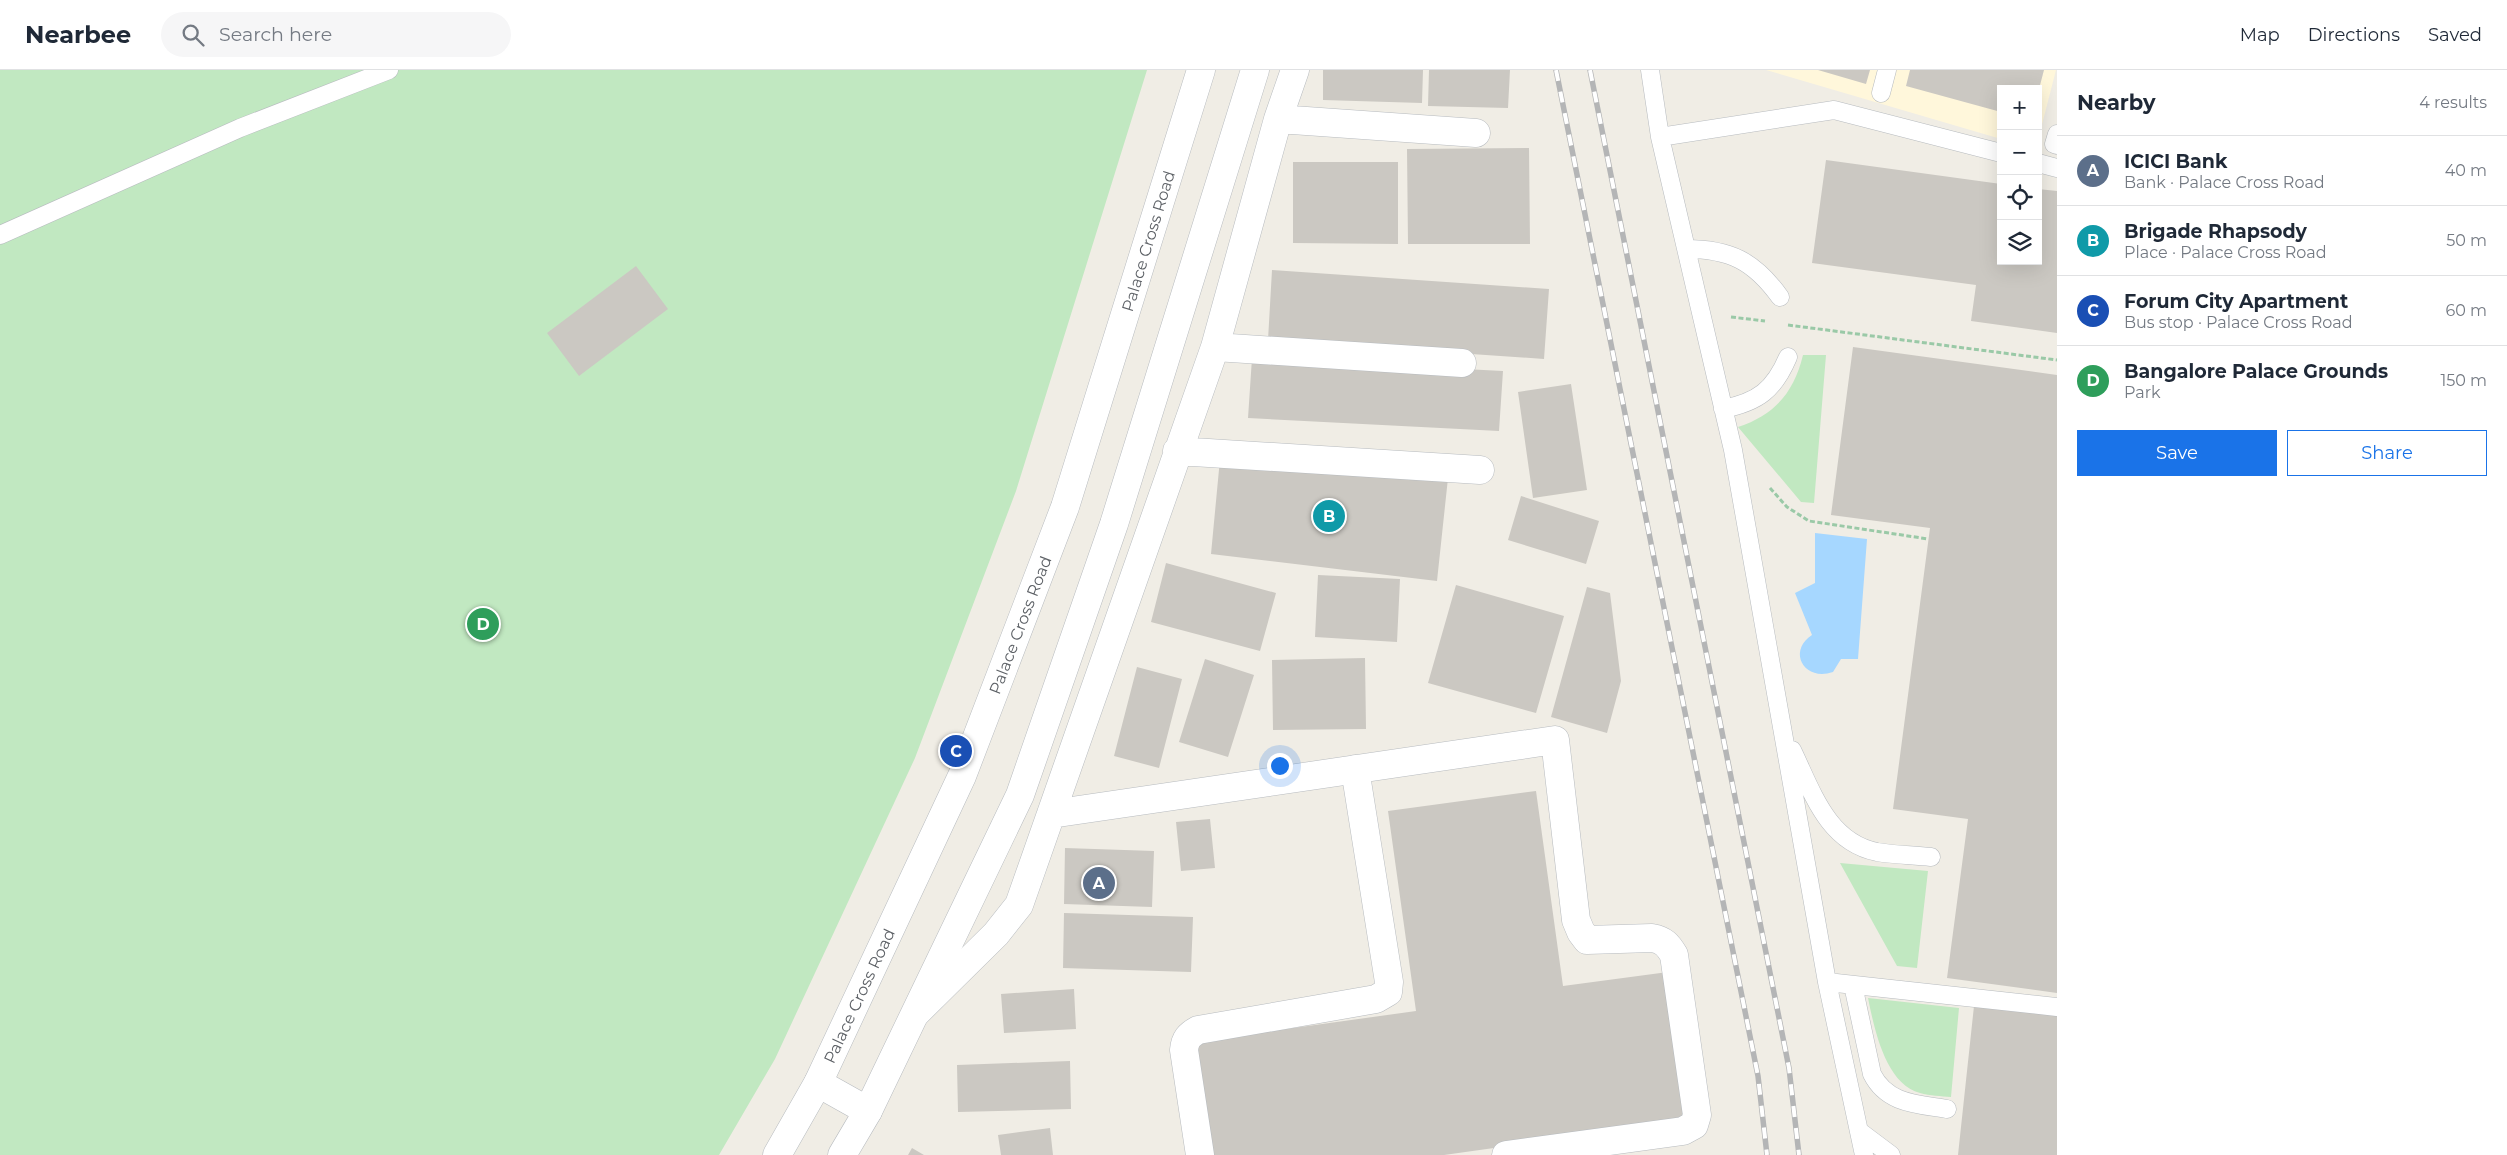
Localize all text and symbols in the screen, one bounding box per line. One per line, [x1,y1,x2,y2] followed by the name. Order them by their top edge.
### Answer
[161,12,511,57] search box
[25,20,131,49] text: Nearbee
[179,21,207,49] icon: search
[219,23,332,46] text: Search here
[2240,24,2280,46] text: Map
[2308,24,2400,46] text: Directions
[2428,24,2482,46] text: Saved
[1997,85,2042,265] map controls
[1997,85,2042,130] button: +
[2077,90,2156,115] text: Nearby
[2419,93,2487,112] text: 4 results
[1997,130,2042,175] button: −
[2124,150,2227,173] text: ICICI Bank
[2087,161,2099,180] text: A
[2445,161,2487,180] text: 40 m
[1118,168,1179,314] street label: Palace Cross Road
[2124,173,2325,192] text: Bank · Palace Cross Road
[1997,175,2042,220] button: locate
[1997,220,2042,265] button: layers
[2124,220,2307,243] text: Brigade Rhapsody
[2087,231,2099,250] text: B
[2446,231,2487,250] text: 50 m
[2124,243,2327,262] text: Place · Palace Cross Road
[2124,290,2348,313] text: Forum City Apartment
[2087,301,2099,320] text: C
[2445,301,2487,320] text: 60 m
[2124,313,2353,332] text: Bus stop · Palace Cross Road
[2124,360,2388,383] text: Bangalore Palace Grounds
[2086,371,2100,390] text: D
[2440,371,2487,390] text: 150 m
[2124,383,2161,402] text: Park
[2077,430,2277,476] button: Save
[2287,430,2487,476] button: Share
[1313,497,1345,535] pin: B
[985,553,1056,697] street label: Palace Cross Road
[467,605,499,643] pin: D
[940,732,972,770] pin: C
[1267,753,1293,779] your location
[1083,864,1115,902] pin: A
[820,926,899,1067] street label: Palace Cross Road

